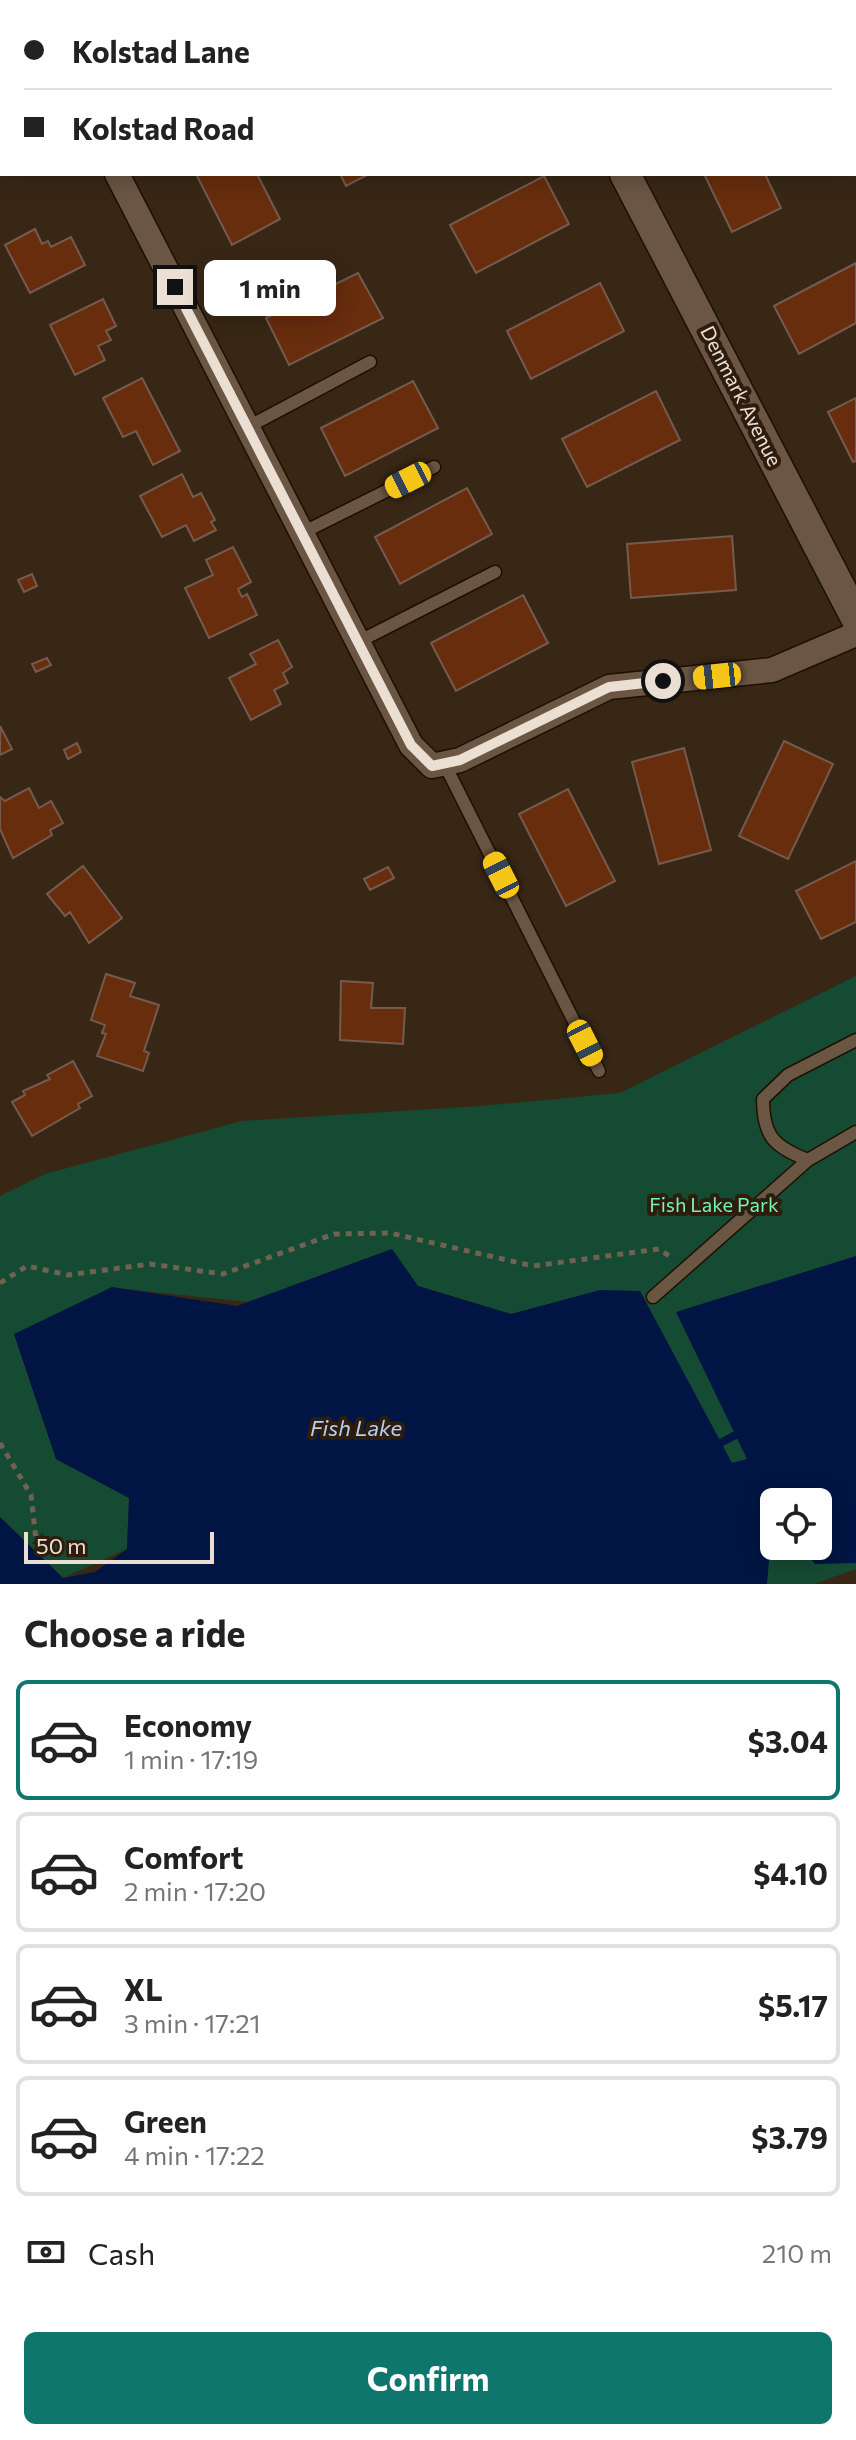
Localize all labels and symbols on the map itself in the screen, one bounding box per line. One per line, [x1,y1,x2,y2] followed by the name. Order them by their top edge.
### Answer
[203,259,335,315] callout: 1 min
[157,269,193,305] route end
[696,321,788,470] street label: Denmark Avenue
[381,458,435,502] car
[692,662,742,690] car
[645,663,681,699] route start
[479,848,523,902] car
[563,1016,607,1070] car
[649,1192,779,1216] park label: Fish Lake Park
[310,1414,403,1441] water label: Fish Lake
[24,1528,214,1564] scale bar

